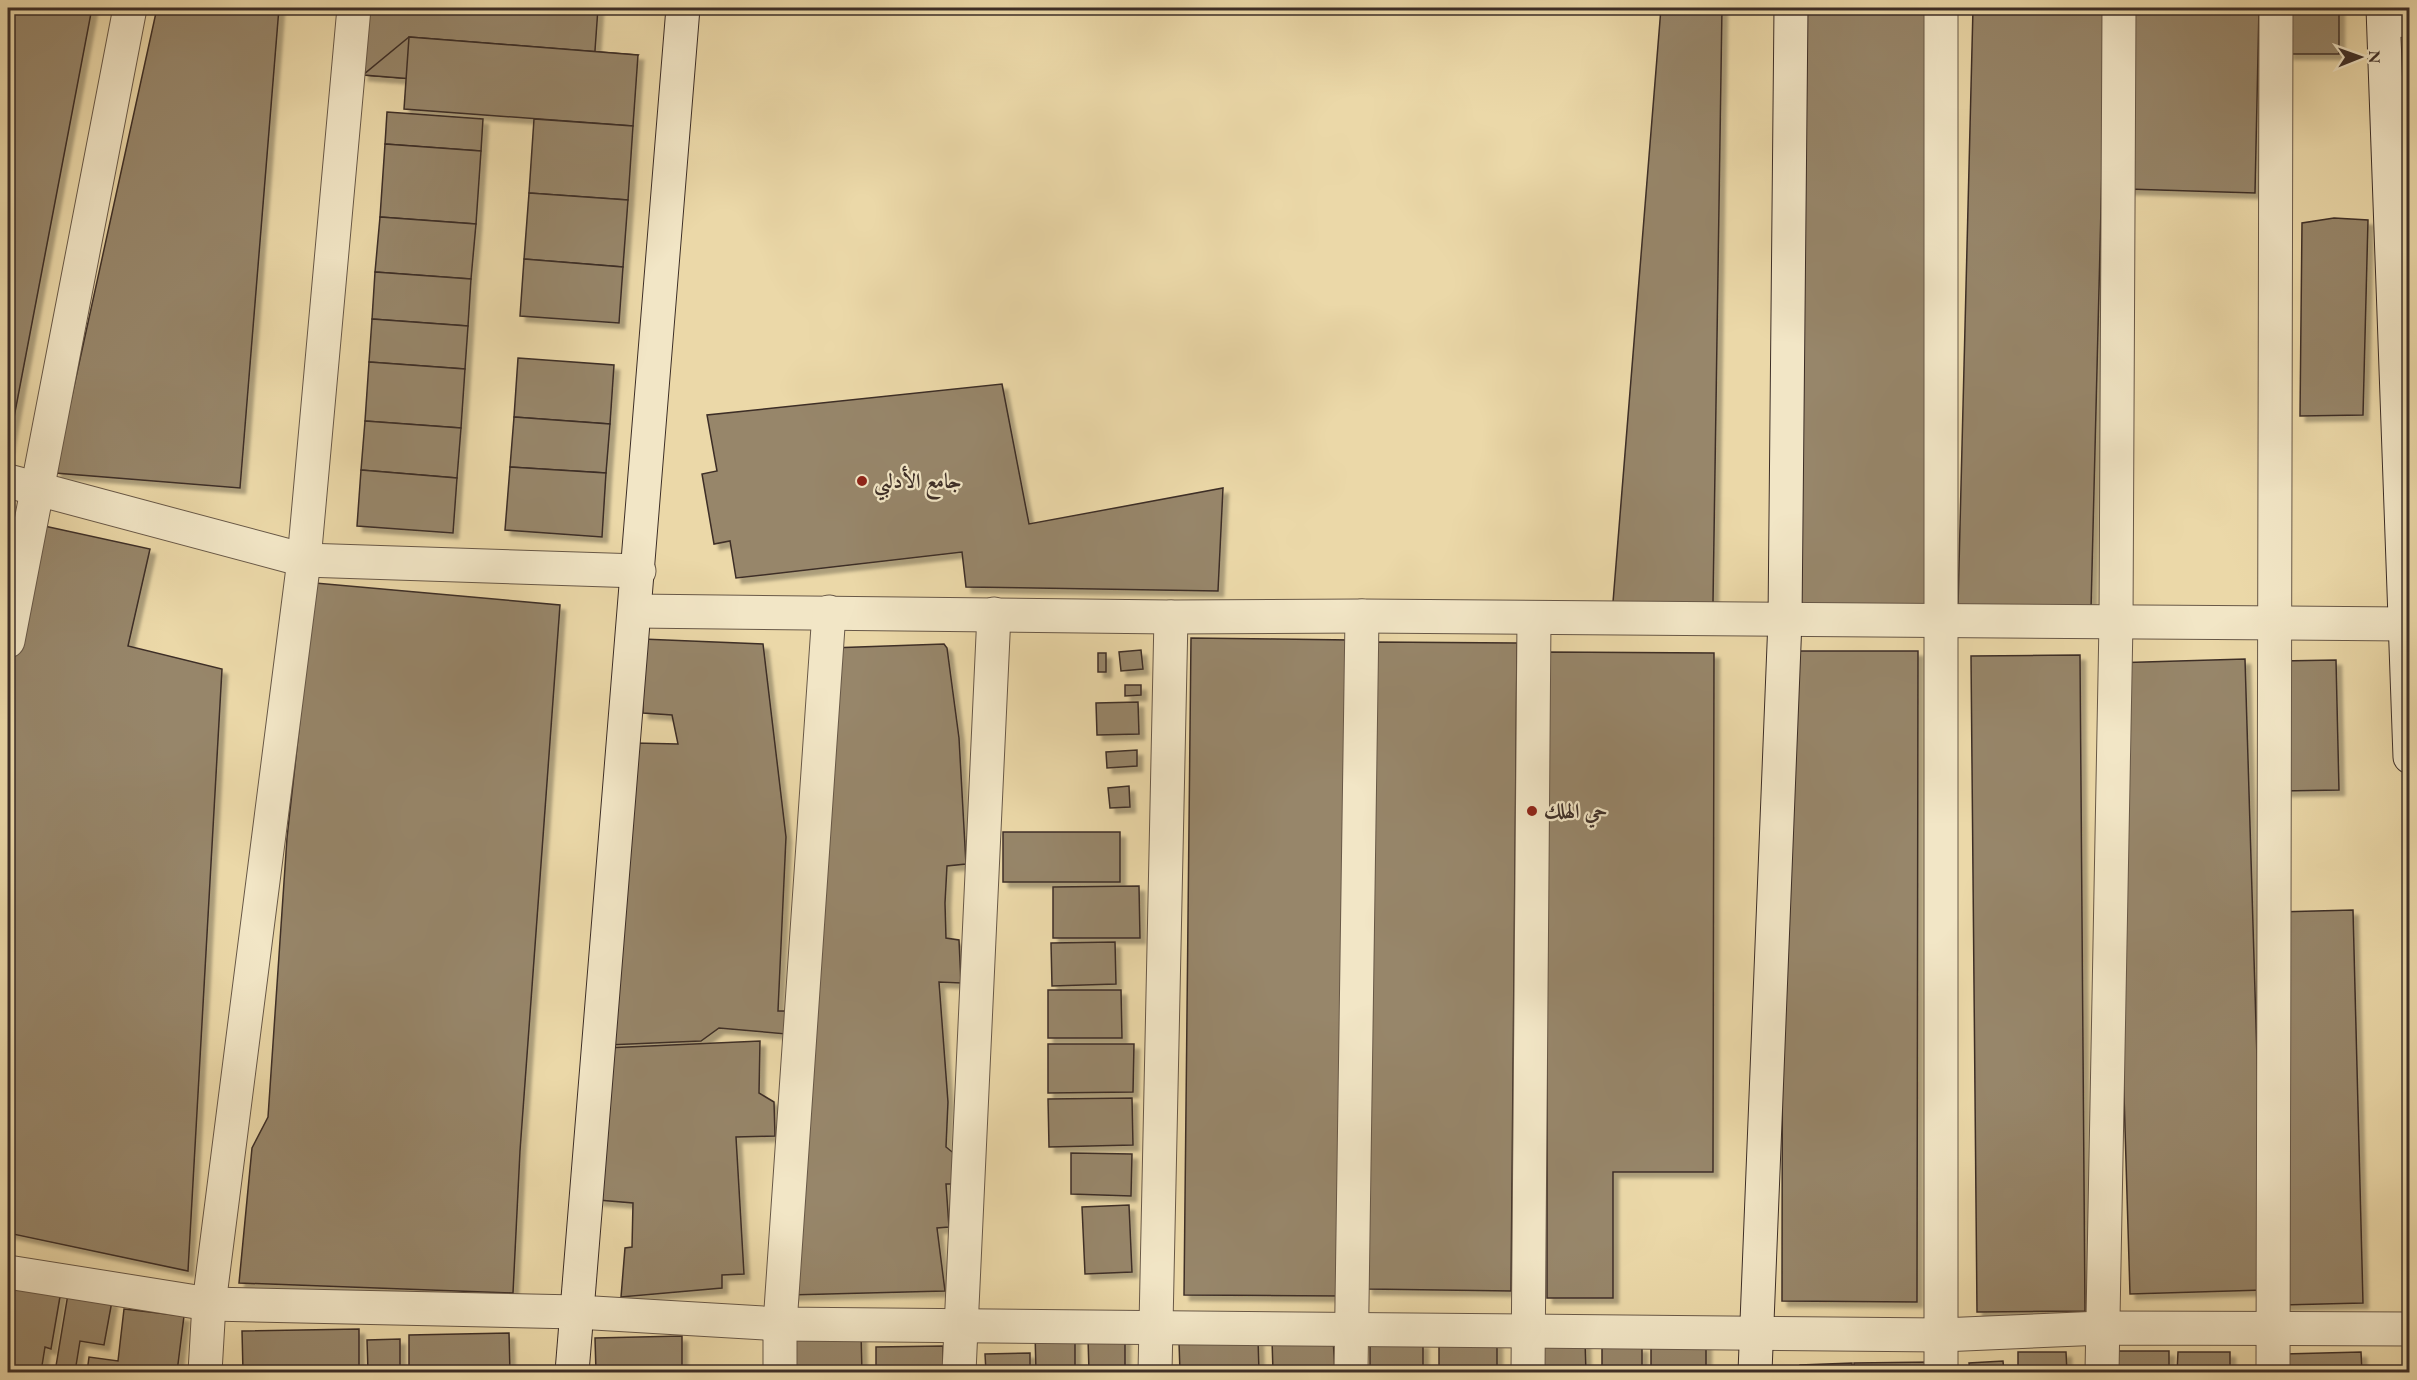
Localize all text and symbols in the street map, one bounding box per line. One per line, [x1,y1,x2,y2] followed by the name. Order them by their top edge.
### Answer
[2330,27,2390,87] north arrow
[2364,50,2385,63] text: N
[874,465,962,501] place label: جامع الأدلبي
[855,474,869,488] marker: جامع الأدلبي
[1544,797,1608,829] place label: حي الهلك
[1525,804,1539,818] marker: حي الهلك

